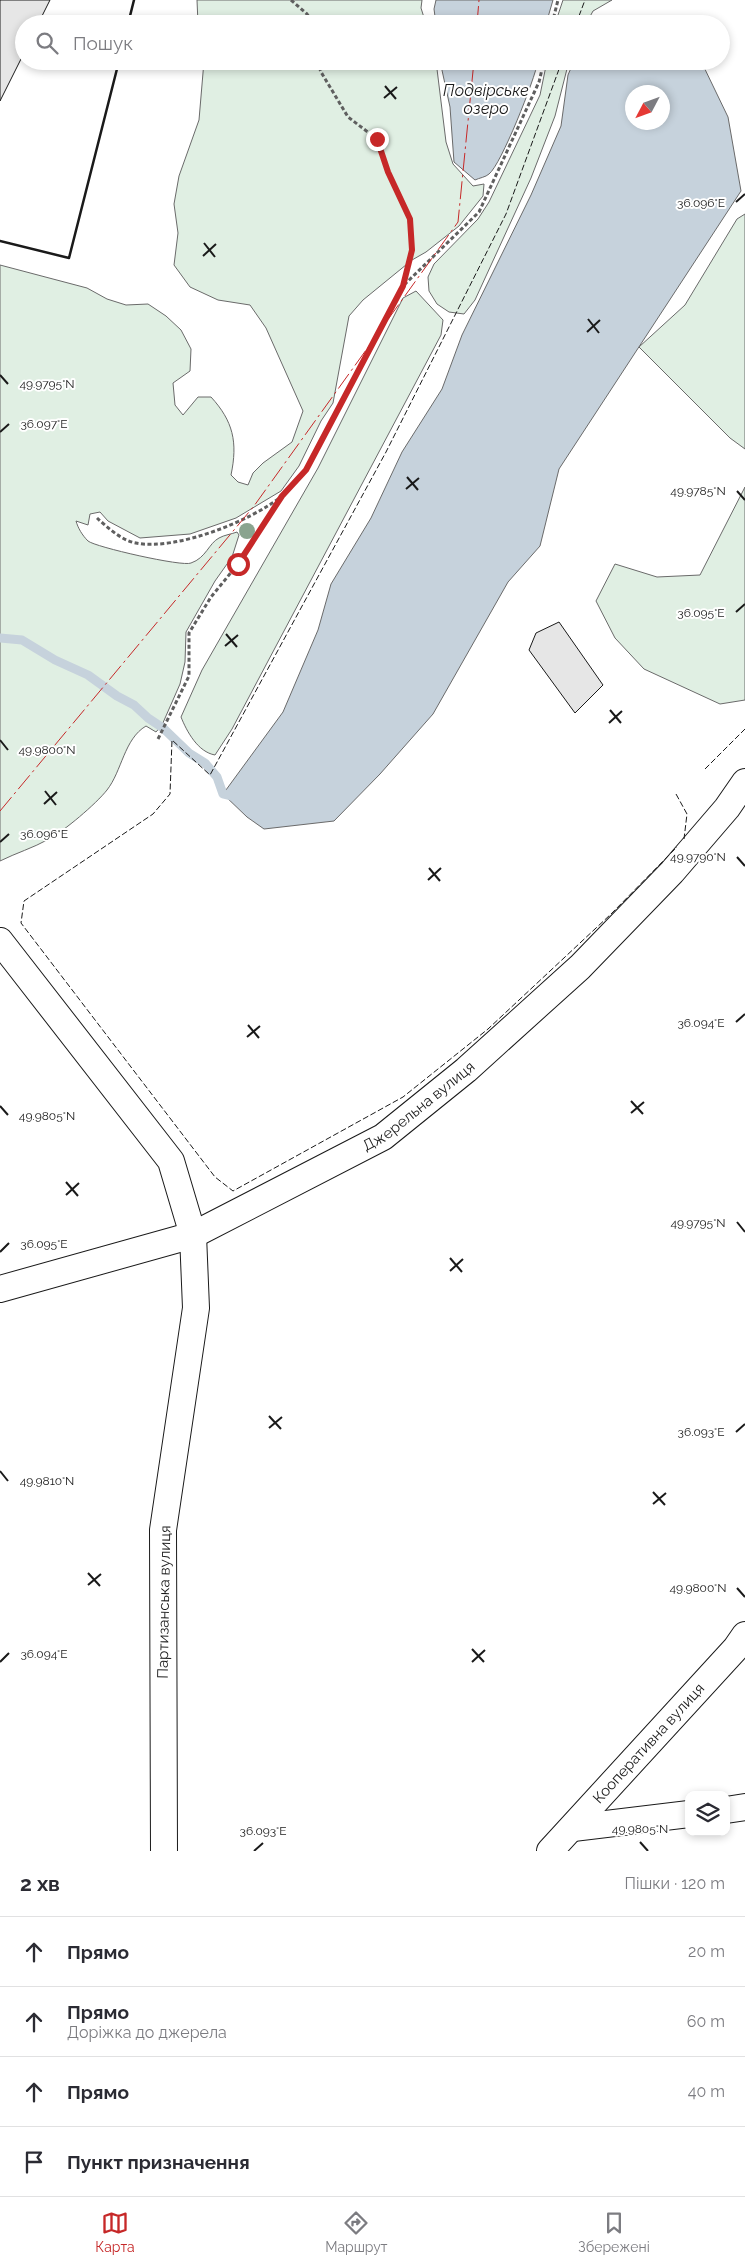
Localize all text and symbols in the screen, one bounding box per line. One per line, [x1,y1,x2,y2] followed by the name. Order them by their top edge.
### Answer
[15,15,730,70] search box
[33,29,61,57] icon: search
[73,32,133,54] text: Пошук
[443,81,529,118] water label: Подвірське озеро
[625,85,670,130] north arrow
[366,128,389,151] route end
[677,196,725,210] text: 36.096°E
[19,377,75,391] text: 49.9795°N
[20,417,68,431] text: 36.097°E
[670,484,726,498] text: 49.9785°N
[227,553,250,576] route start
[677,606,725,620] text: 36.095°E
[19,743,75,757] text: 49.9800°N
[20,827,68,841] text: 36.096°E
[670,850,726,864] text: 49.9790°N
[677,1016,725,1030] text: 36.094°E
[360,1058,478,1155] street label: Джерельна вулиця
[19,1109,75,1123] text: 49.9805°N
[670,1216,726,1230] text: 49.9795°N
[20,1237,68,1251] text: 36.095°E
[678,1425,724,1439] text: 36.093°E
[20,1474,74,1488] text: 49.9810°N
[154,1525,174,1679] street label: Партизанська вулиця
[670,1581,726,1595] text: 49.9800°N
[20,1647,68,1661] text: 36.094°E
[589,1680,708,1807] street label: Кооперативна вулиця
[685,1791,730,1836] map controls
[685,1791,730,1836] button: layers
[612,1822,668,1836] text: 49.9805°N
[240,1824,286,1838] text: 36.093°E
[20,1871,60,1896] text: 2 хв
[625,1874,725,1893] text: Пішки · 120 m
[20,1938,48,1966] icon: ahead
[67,1941,129,1963] text: Прямо
[688,1942,725,1961] text: 20 m
[67,2001,129,2023] text: Прямо
[20,2008,48,2036] icon: ahead
[687,2012,725,2031] text: 60 m
[67,2023,227,2042] text: Доріжка до джерела
[20,2078,48,2106] icon: ahead
[67,2081,129,2103] text: Прямо
[688,2082,725,2101] text: 40 m
[20,2148,48,2176] icon: arrive
[67,2151,250,2173] text: Пункт призначення
[95,2209,135,2255] tab: Карта
[325,2209,388,2255] tab: Маршрут
[578,2209,650,2255] tab: Збережені

